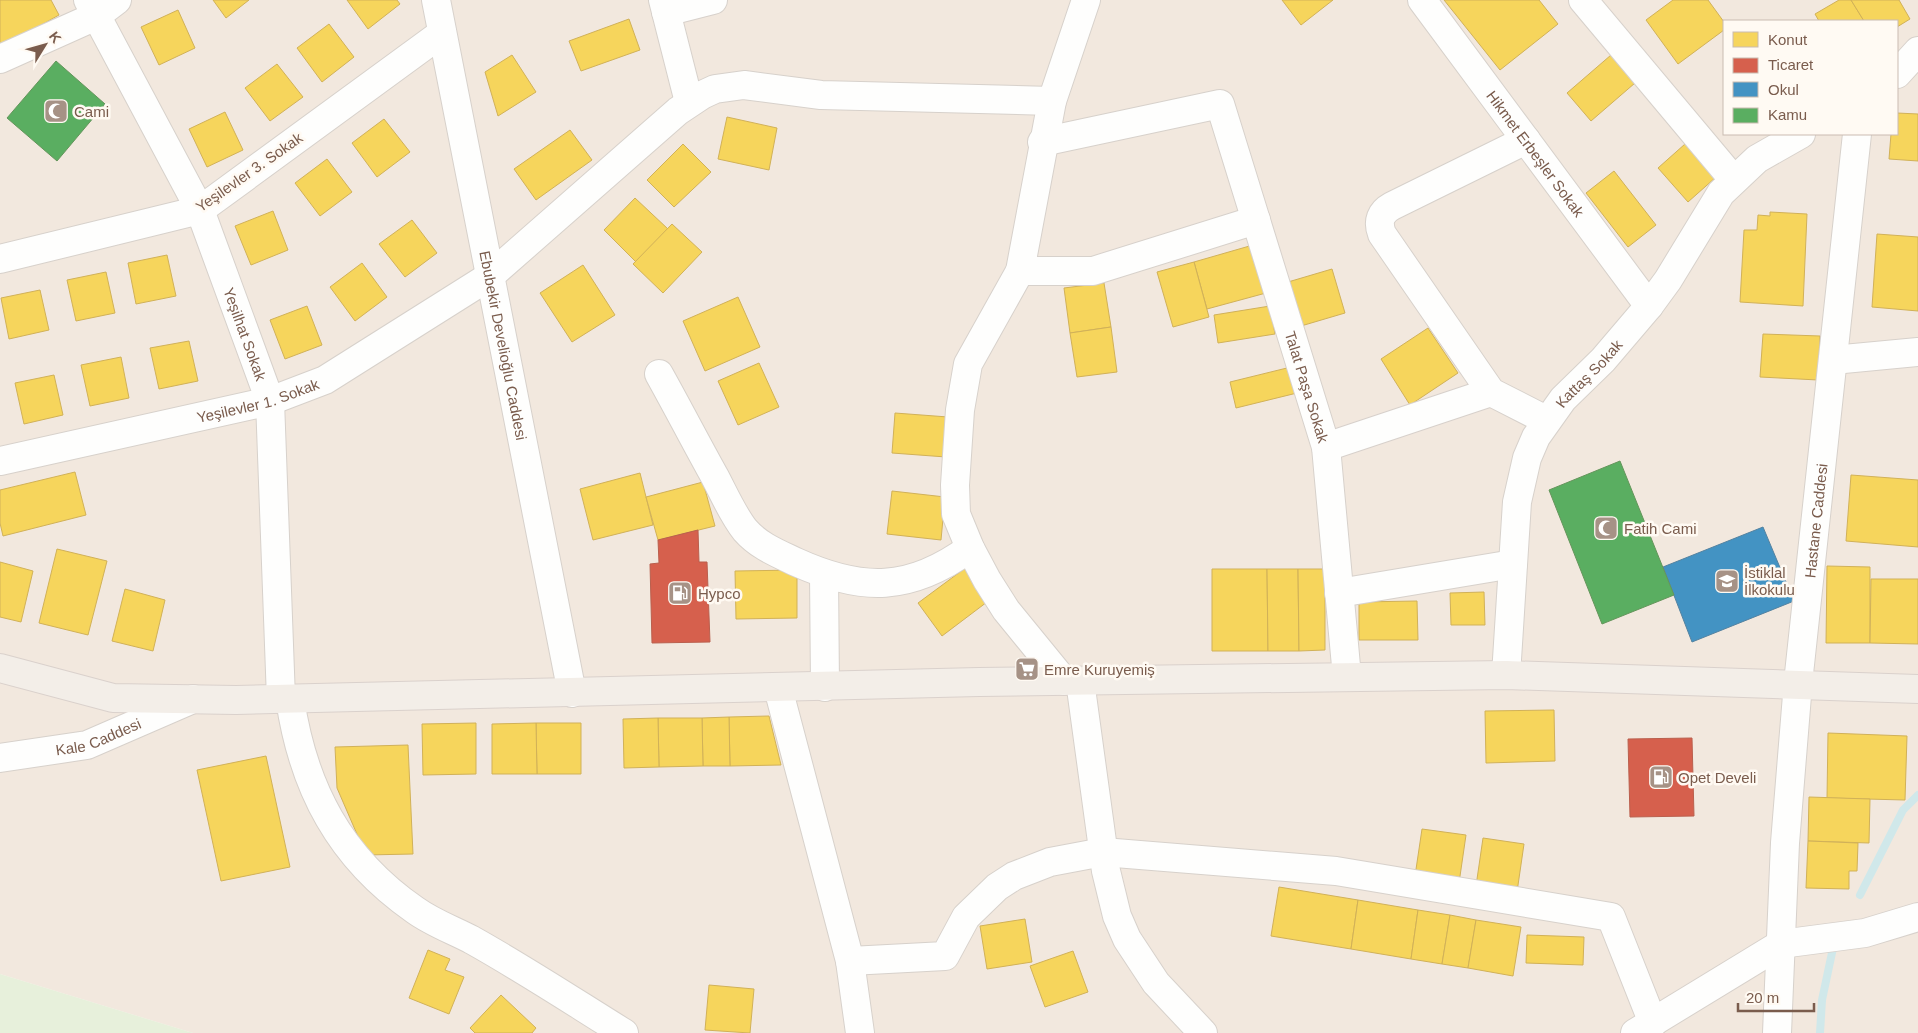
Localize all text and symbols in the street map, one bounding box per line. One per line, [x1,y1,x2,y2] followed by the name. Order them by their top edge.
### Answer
[20,20,70,70] north arrow
[1723,20,1898,135] legend
[46,28,65,46] text: K
[1768,31,1808,48] text: Konut
[1768,56,1814,73] text: Ticaret
[1768,81,1799,98] text: Okul
[1483,87,1588,220] street label: Hikmet Erbeşler Sokak
[43,98,69,124] mosque icon: Cami
[74,103,109,120] place label: Cami
[1768,106,1807,123] text: Kamu
[192,129,306,215] street label: Yeşilevler 3. Sokak
[477,249,531,442] street label: Ebubekir Develioğlu Caddesi
[221,285,270,383] street label: Yeşilhat Sokak
[1282,329,1333,445] street label: Talat Paşa Sokak
[1551,336,1626,411] street label: Kattaş Sokak
[195,374,322,426] street label: Yeşilevler 1. Sokak
[1801,462,1830,579] street label: Hastane Caddesi
[1593,515,1619,541] mosque icon: Fatih Cami
[1624,520,1697,537] place label: Fatih Cami
[1744,564,1795,598] place label: İstiklal İlkokulu
[1714,568,1740,594] school or university icon: İstiklal İlkokulu
[667,580,693,606] fuel station icon: Hypco
[698,585,741,602] place label: Hypco
[1014,656,1040,682] supermarket icon: Emre Kuruyemiş
[1044,661,1155,678] place label: Emre Kuruyemiş
[54,714,143,758] street label: Kale Caddesi
[1648,764,1674,790] fuel station icon: Opet Develi
[1678,769,1756,786] place label: Opet Develi
[1738,980,1814,1012] scale bar
[1746,989,1779,1006] text: 20 m

